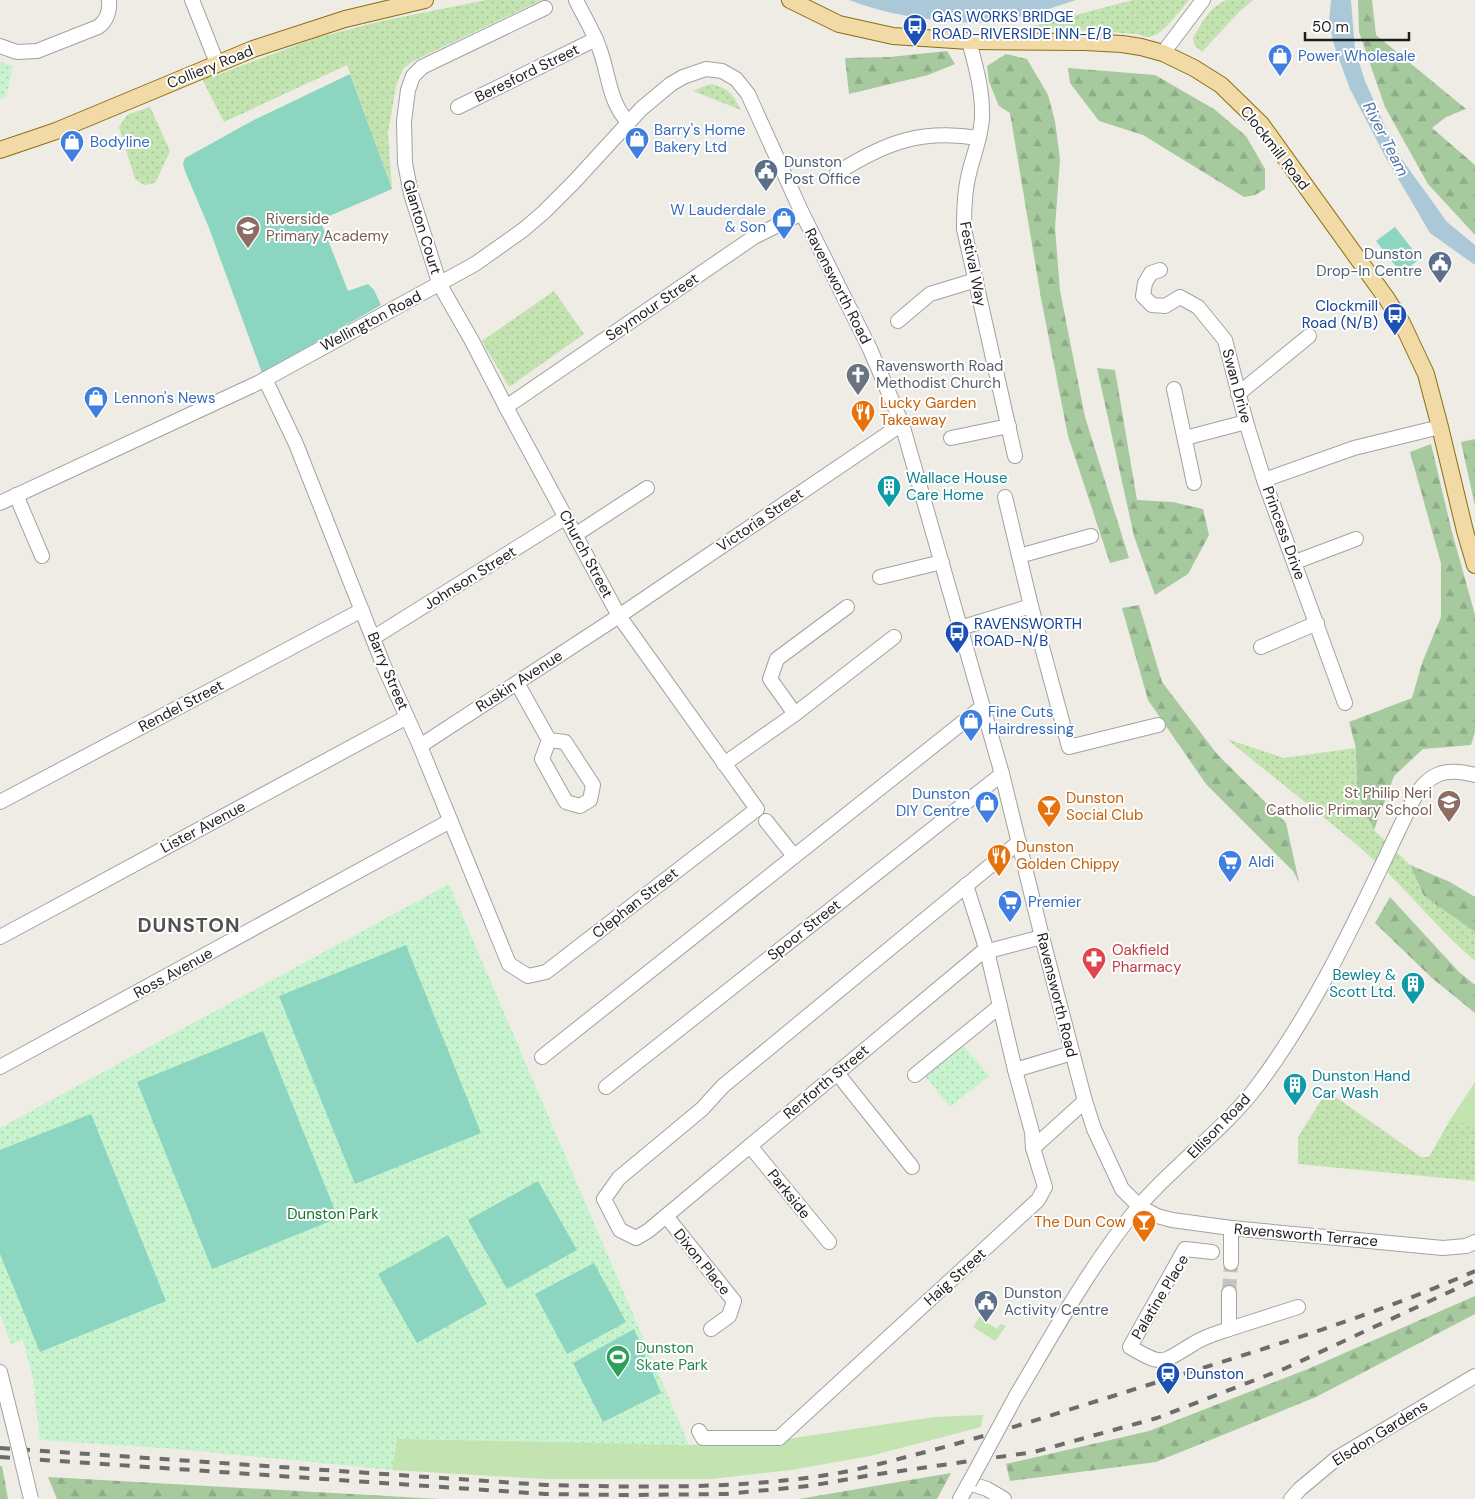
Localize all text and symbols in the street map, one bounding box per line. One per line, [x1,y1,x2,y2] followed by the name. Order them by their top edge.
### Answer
[932,7,1112,44] place label: GAS WORKS BRIDGE ROAD-RIVERSIDE INN-E/B
[1305,10,1409,42] scale bar
[902,13,928,47] bus stop icon: GAS WORKS BRIDGE ROAD-RIVERSIDE INN-E/B
[1312,17,1349,37] text: 50 m
[471,39,583,107] street label: Beresford Street
[164,41,256,93] street label: Colliery Road
[1267,43,1293,77] shop icon: Power Wholesale
[1298,46,1416,66] place label: Power Wholesale
[1358,98,1414,180] water label: River Team
[1236,102,1314,194] street label: Clockmill Road
[654,120,746,157] place label: Barry's Home Bakery Ltd
[624,126,650,160] shop icon: Barry's Home Bakery Ltd
[59,129,85,163] shop icon: Bodyline
[90,132,150,152] place label: Bodyline
[784,152,861,189] place label: Dunston Post Office
[753,158,779,192] public building icon: Dunston Post Office
[398,177,446,277] street label: Glanton Court
[670,200,766,237] place label: W Lauderdale & Son
[771,206,797,240] shop icon: W Lauderdale & Son
[266,209,390,246] place label: Riverside Primary Academy
[235,215,261,249] school or university icon: Riverside Primary Academy
[955,220,991,309] street label: Festival Way
[800,225,876,347] street label: Ravensworth Road
[1316,244,1422,281] place label: Dunston Drop-In Centre
[1427,250,1453,284] public building icon: Dunston Drop-In Centre
[602,268,703,346] street label: Seymour Street
[317,286,425,356] street label: Wellington Road
[1302,296,1378,333] place label: Clockmill Road (N/B)
[1382,302,1408,336] bus stop icon: Clockmill Road (N/B)
[1217,347,1257,425] street label: Swan Drive
[876,356,1004,393] place label: Ravensworth Road Methodist Church
[845,362,871,396] church icon: Ravensworth Road Methodist Church
[83,385,109,419] shop icon: Lennon's News
[114,388,216,408] place label: Lennon's News
[880,393,976,430] place label: Lucky Garden Takeaway
[850,399,876,433] restaurant icon: Lucky Garden Takeaway
[906,468,1008,505] place label: Wallace House Care Home
[876,474,902,508] building icon: Wallace House Care Home
[1258,483,1310,583] street label: Princess Drive
[713,484,807,556] street label: Victoria Street
[554,507,618,602] street label: Church Street
[420,542,520,614] street label: Johnson Street
[974,614,1082,651] place label: RAVENSWORTH ROAD-N/B
[944,620,970,654] bus stop icon: RAVENSWORTH ROAD-N/B
[363,629,413,713] street label: Barry Street
[472,645,566,717] street label: Ruskin Avenue
[135,675,227,737] street label: Rendel Street
[988,702,1074,739] place label: Fine Cuts Hairdressing
[958,708,984,742] shop icon: Fine Cuts Hairdressing
[1266,783,1432,820] place label: St Philip Neri Catholic Primary School
[896,784,970,821] place label: Dunston DIY Centre
[1066,788,1143,825] place label: Dunston Social Club
[1436,789,1462,823] school or university icon: St Philip Neri Catholic Primary School
[974,790,1000,824] shop icon: Dunston DIY Centre
[1036,794,1062,828] bar icon: Dunston Social Club
[157,796,249,858] street label: Lister Avenue
[1016,837,1120,874] place label: Dunston Golden Chippy
[986,843,1012,877] restaurant icon: Dunston Golden Chippy
[1217,849,1243,883] supermarket icon: Aldi
[1248,852,1274,872] place label: Aldi
[588,863,682,943] street label: Clephan Street
[997,889,1023,923] supermarket icon: Premier
[1028,892,1082,912] place label: Premier
[763,895,845,965] street label: Spoor Street
[137,912,241,938] district label: DUNSTON
[1032,931,1082,1059] street label: Ravensworth Road
[1112,940,1182,977] place label: Oakfield Pharmacy
[130,943,216,1003] street label: Ross Avenue
[1081,946,1107,980] pharmacy icon: Oakfield Pharmacy
[1329,965,1396,1002] place label: Bewley & Scott Ltd.
[1400,971,1426,1005] building icon: Bewley & Scott Ltd.
[779,1040,873,1124] street label: Renforth Street
[1312,1066,1410,1103] place label: Dunston Hand Car Wash
[1282,1072,1308,1106] building icon: Dunston Hand Car Wash
[1183,1089,1255,1163] street label: Ellison Road
[763,1165,815,1223] street label: Parkside
[287,1204,379,1224] park label: Dunston Park
[1131,1209,1157,1243] bar icon: The Dun Cow
[1034,1212,1127,1232] place label: The Dun Cow
[1233,1219,1379,1251] street label: Ravensworth Terrace
[669,1225,735,1299] street label: Dixon Place
[920,1244,990,1310] street label: Haig Street
[1127,1251,1193,1343] street label: Palatine Place
[1004,1283,1109,1320] place label: Dunston Activity Centre
[973,1289,999,1323] public building icon: Dunston Activity Centre
[636,1338,708,1375] place label: Dunston Skate Park
[605,1344,631,1378] sports icon: Dunston Skate Park
[1155,1361,1181,1395] station icon: Dunston
[1186,1364,1244,1384] place label: Dunston
[1328,1396,1432,1470] street label: Elsdon Gardens

